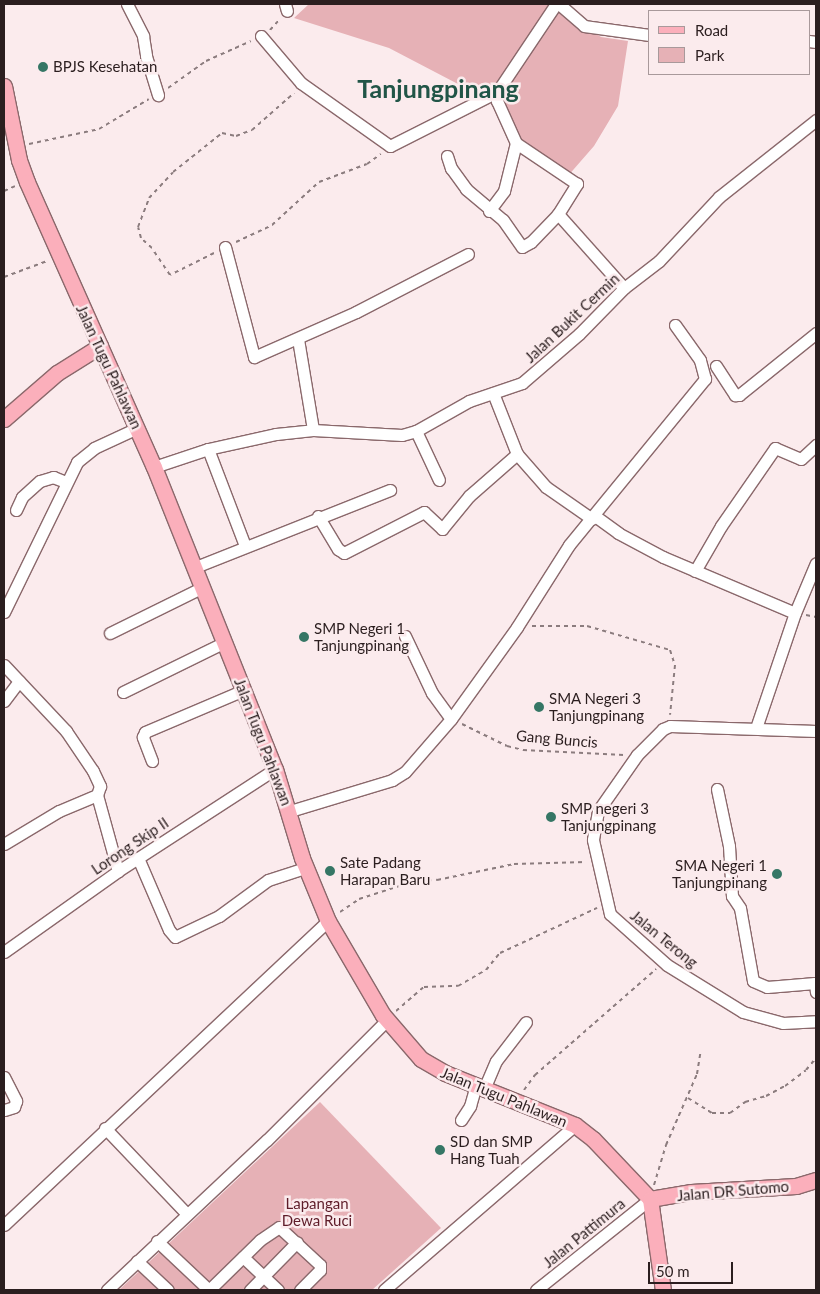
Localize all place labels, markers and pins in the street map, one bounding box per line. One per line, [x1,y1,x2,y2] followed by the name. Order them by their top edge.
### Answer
[53,58,157,76] place label: BPJS Kesehatan
[37,61,49,73] marker: BPJS Kesehatan
[314,619,409,654] place label: SMP Negeri 1 Tanjungpinang
[298,631,310,643] marker: SMP Negeri 1 Tanjungpinang
[549,689,644,724] place label: SMA Negeri 3 Tanjungpinang
[533,701,545,713] marker: SMA Negeri 3 Tanjungpinang
[561,799,656,834] place label: SMP negeri 3 Tanjungpinang
[545,811,557,823] marker: SMP negeri 3 Tanjungpinang
[340,853,430,888] place label: Sate Padang Harapan Baru
[672,856,767,891] place label: SMA Negeri 1 Tanjungpinang
[324,865,336,877] marker: Sate Padang Harapan Baru
[771,868,783,880] marker: SMA Negeri 1 Tanjungpinang
[450,1132,533,1167] place label: SD dan SMP Hang Tuah
[434,1144,446,1156] marker: SD dan SMP Hang Tuah

